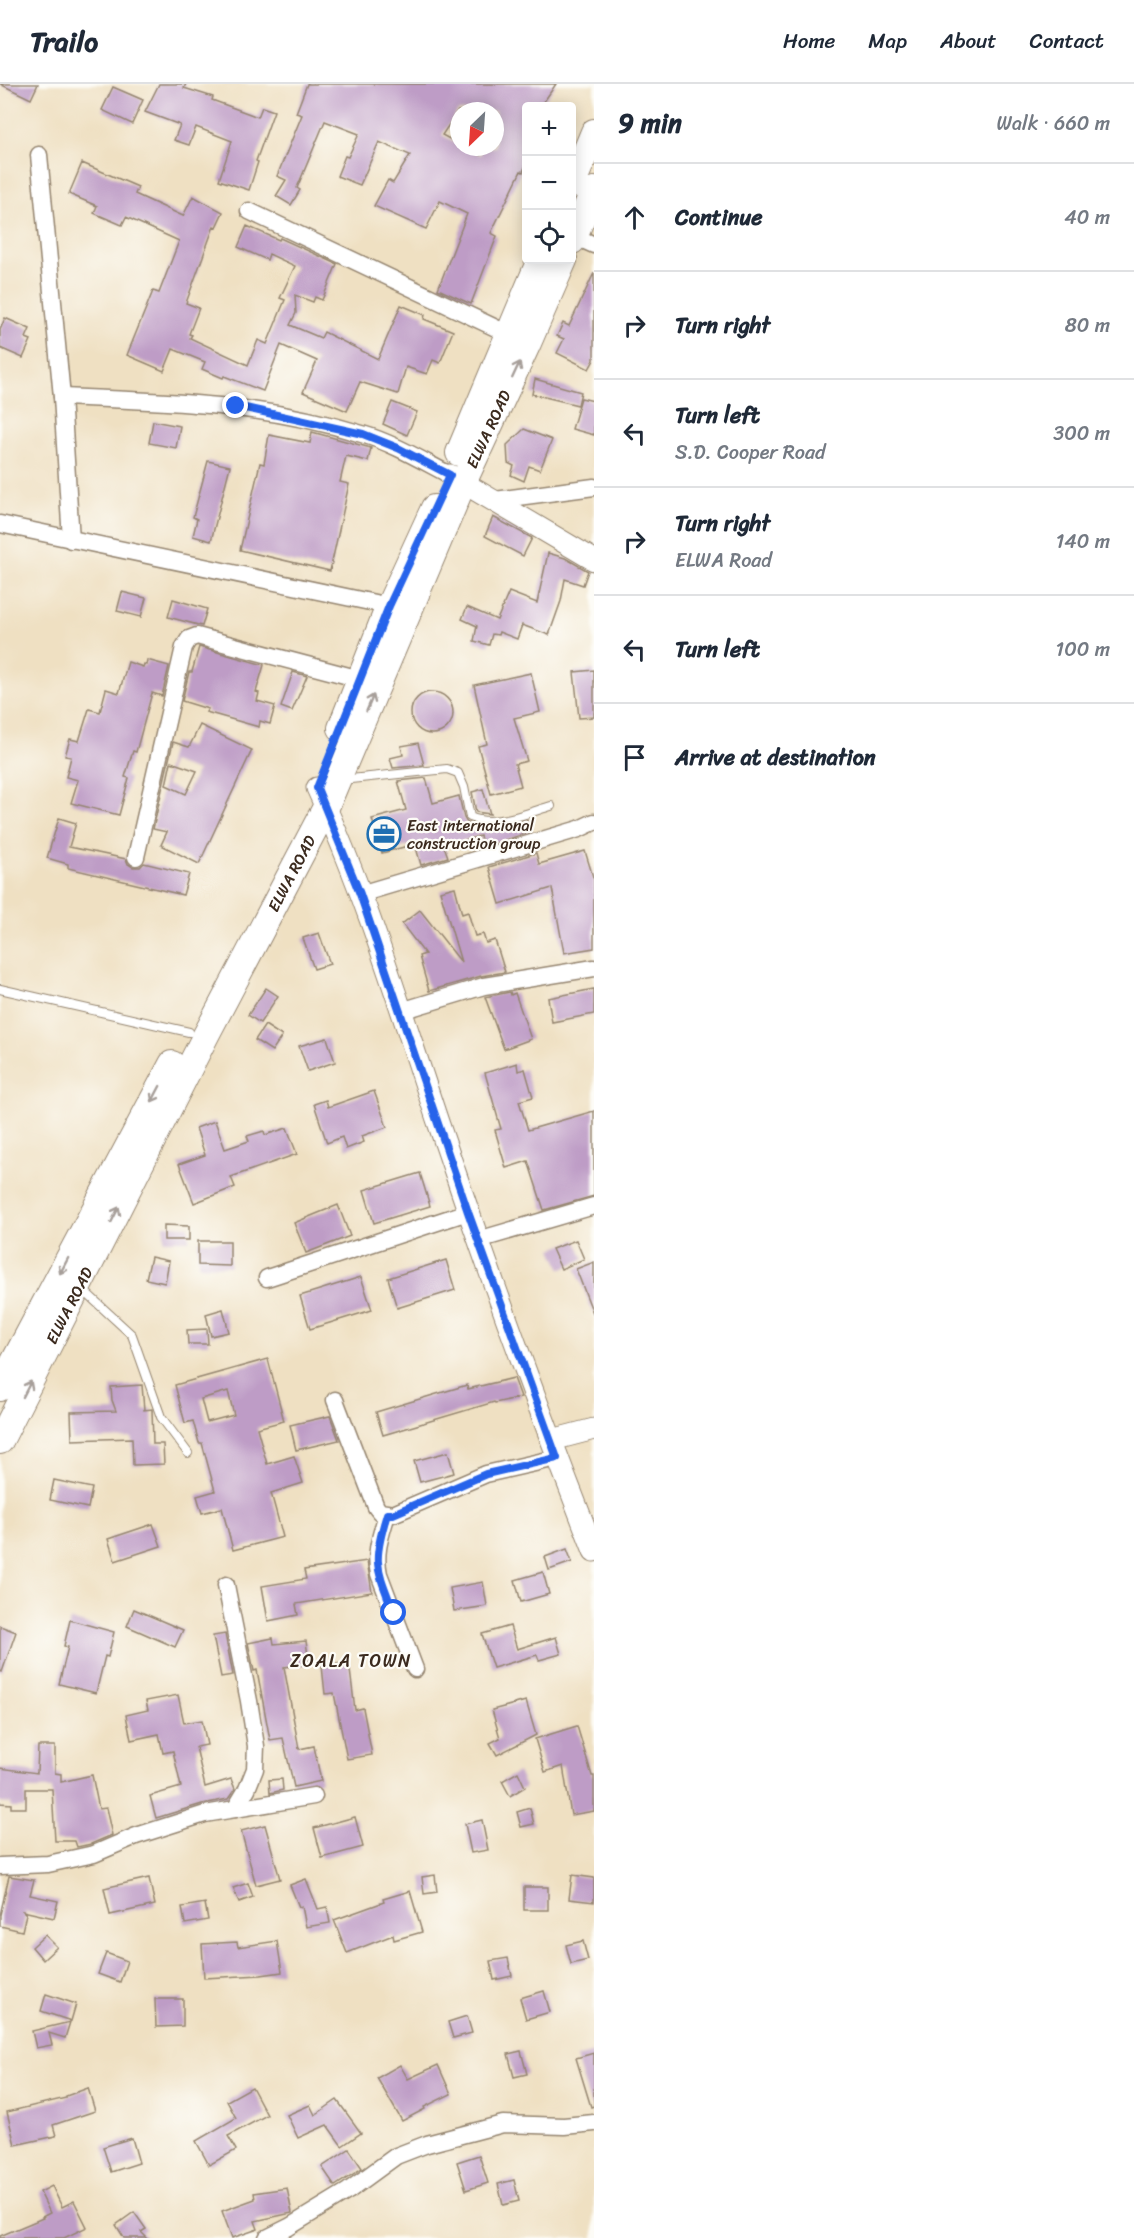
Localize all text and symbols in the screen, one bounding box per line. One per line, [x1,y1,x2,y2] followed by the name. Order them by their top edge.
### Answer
[30,17,98,66] text: Trailo
[783,22,835,60] text: Home
[868,22,907,60] text: Map
[940,22,997,60] text: About
[1030,22,1104,60] text: Contact
[618,100,682,146] text: 9 min
[450,102,504,156] north arrow
[522,102,576,264] map controls
[522,102,576,156] button: +
[997,106,1110,141] text: Walk · 660 m
[522,156,576,210] button: −
[675,198,763,237] text: Continue
[1064,200,1110,235] text: 40 m
[618,201,651,234] icon: ahead
[522,210,576,264] button: locate
[675,306,770,345] text: Turn right
[1065,308,1110,343] text: 80 m
[618,309,651,342] icon: right
[510,362,522,380] one-way arrow
[457,385,519,473] street label: ELWA ROAD
[222,392,248,418] route end
[675,396,760,435] text: Turn left
[1053,416,1110,451] text: 300 m
[618,417,651,450] icon: left
[675,435,826,470] text: S.D. Cooper Road
[675,504,770,543] text: Turn right
[1056,524,1110,559] text: 140 m
[618,525,651,558] icon: right
[675,543,772,578] text: ELWA Road
[675,630,760,669] text: Turn left
[1056,632,1110,667] text: 100 m
[618,633,651,666] icon: left
[365,694,376,712] one-way arrow
[675,738,876,777] text: Arrive at destination
[618,741,651,774] icon: arrive
[407,811,541,858] place label: East international construction group
[366,816,402,852] office icon: East international construction group
[259,829,324,917] street label: ELWA ROAD
[150,1085,162,1102] one-way arrow
[110,1207,121,1225] one-way arrow
[58,1256,69,1274] one-way arrow
[37,1261,101,1349] street label: ELWA ROAD
[21,1381,33,1399] one-way arrow
[380,1599,406,1625] route start
[290,1645,412,1677] district label: ZOALA TOWN

